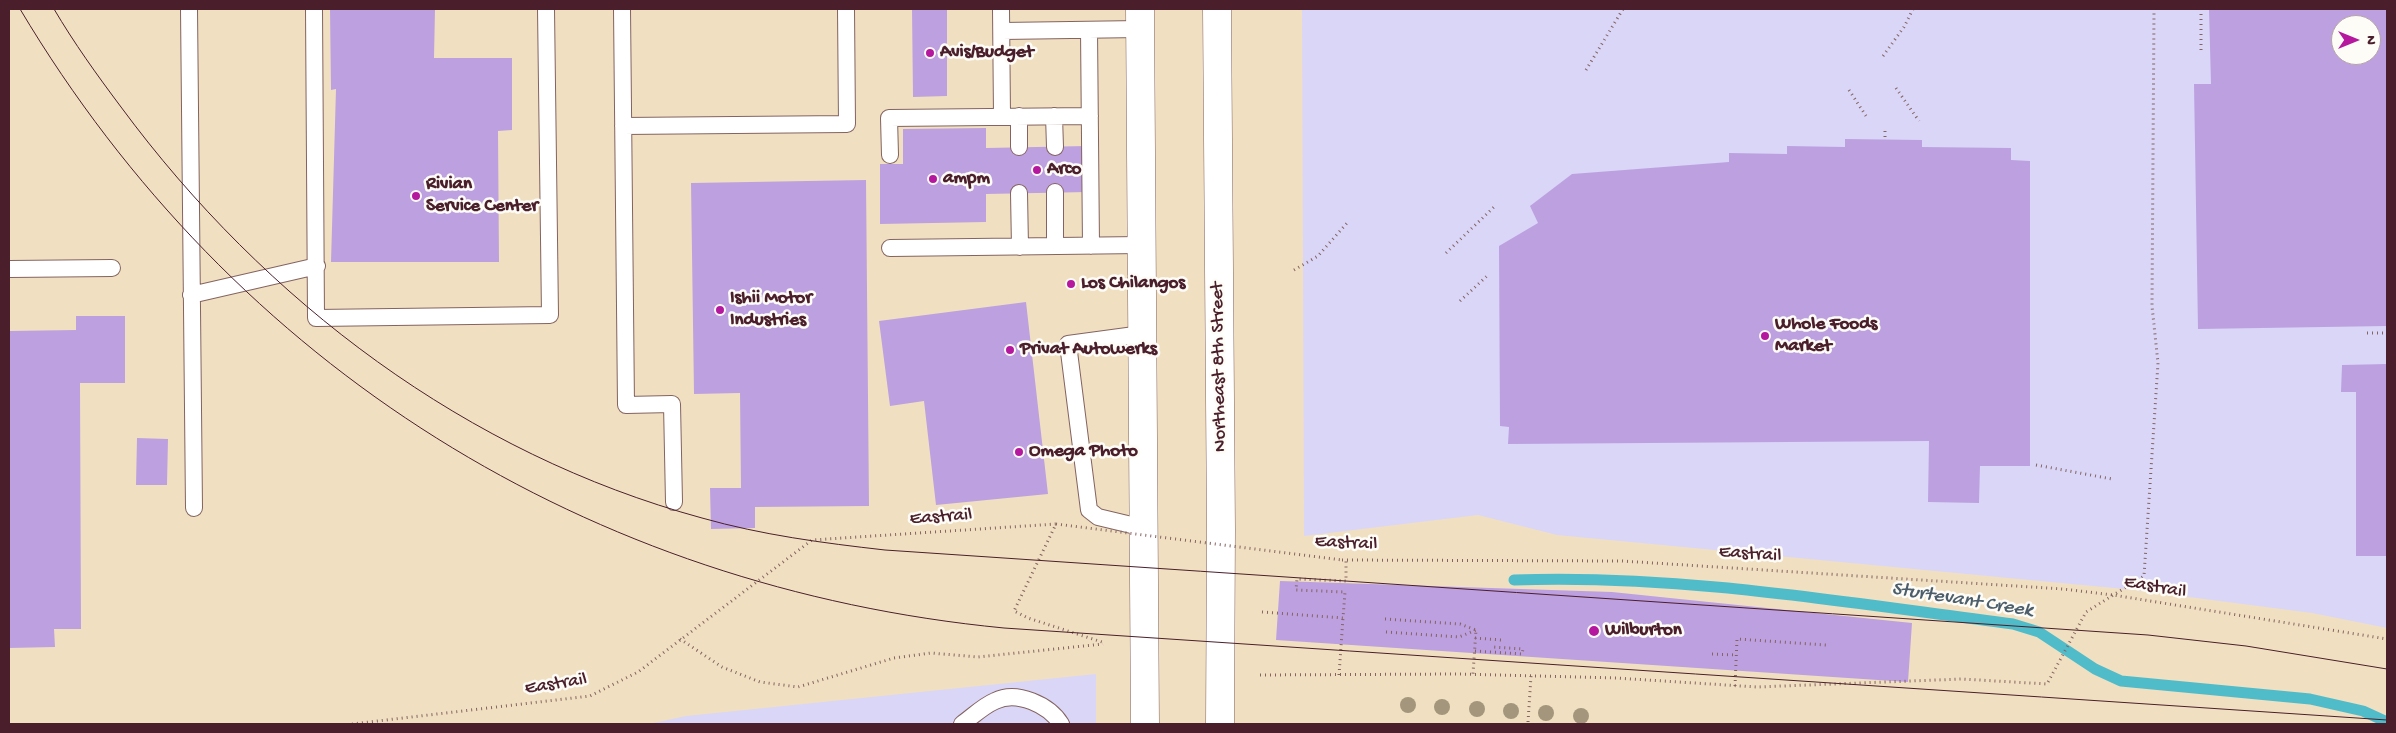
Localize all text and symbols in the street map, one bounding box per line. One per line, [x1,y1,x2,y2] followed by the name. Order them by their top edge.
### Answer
[2331,15,2381,65] north arrow
[2362,35,2379,45] text: N
[940,42,1033,64] place label: Avis/Budget
[924,47,936,59] marker: Avis/Budget
[1047,159,1081,181] place label: Arco
[1031,164,1043,176] marker: Arco
[943,168,990,190] place label: ampm
[927,173,939,185] marker: ampm
[426,174,538,218] place label: Rivian Service Center
[410,190,422,202] marker: Rivian Service Center
[1081,273,1185,295] place label: Los Chilangos
[1065,278,1077,290] marker: Los Chilangos
[1207,282,1233,452] street label: Northeast 8th Street
[730,288,812,332] place label: Ishii Motor Industries
[714,304,726,316] marker: Ishii Motor Industries
[1775,314,1877,358] place label: Whole Foods Market
[1759,330,1771,342] marker: Whole Foods Market
[1020,339,1157,361] place label: Privat Autowerks
[1004,344,1016,356] marker: Privat Autowerks
[1029,441,1138,463] place label: Omega Photo
[1013,446,1025,458] marker: Omega Photo
[909,504,973,532] street label: Eastrail
[1314,531,1378,557] street label: Eastrail
[1718,541,1782,569] street label: Eastrail
[2122,571,2188,605] street label: Eastrail
[1890,578,2034,624] water label: Sturtevant Creek
[1605,620,1682,642] place label: Wilburton
[1587,624,1601,638] marker: Wilburton
[523,669,589,701] street label: Eastrail

